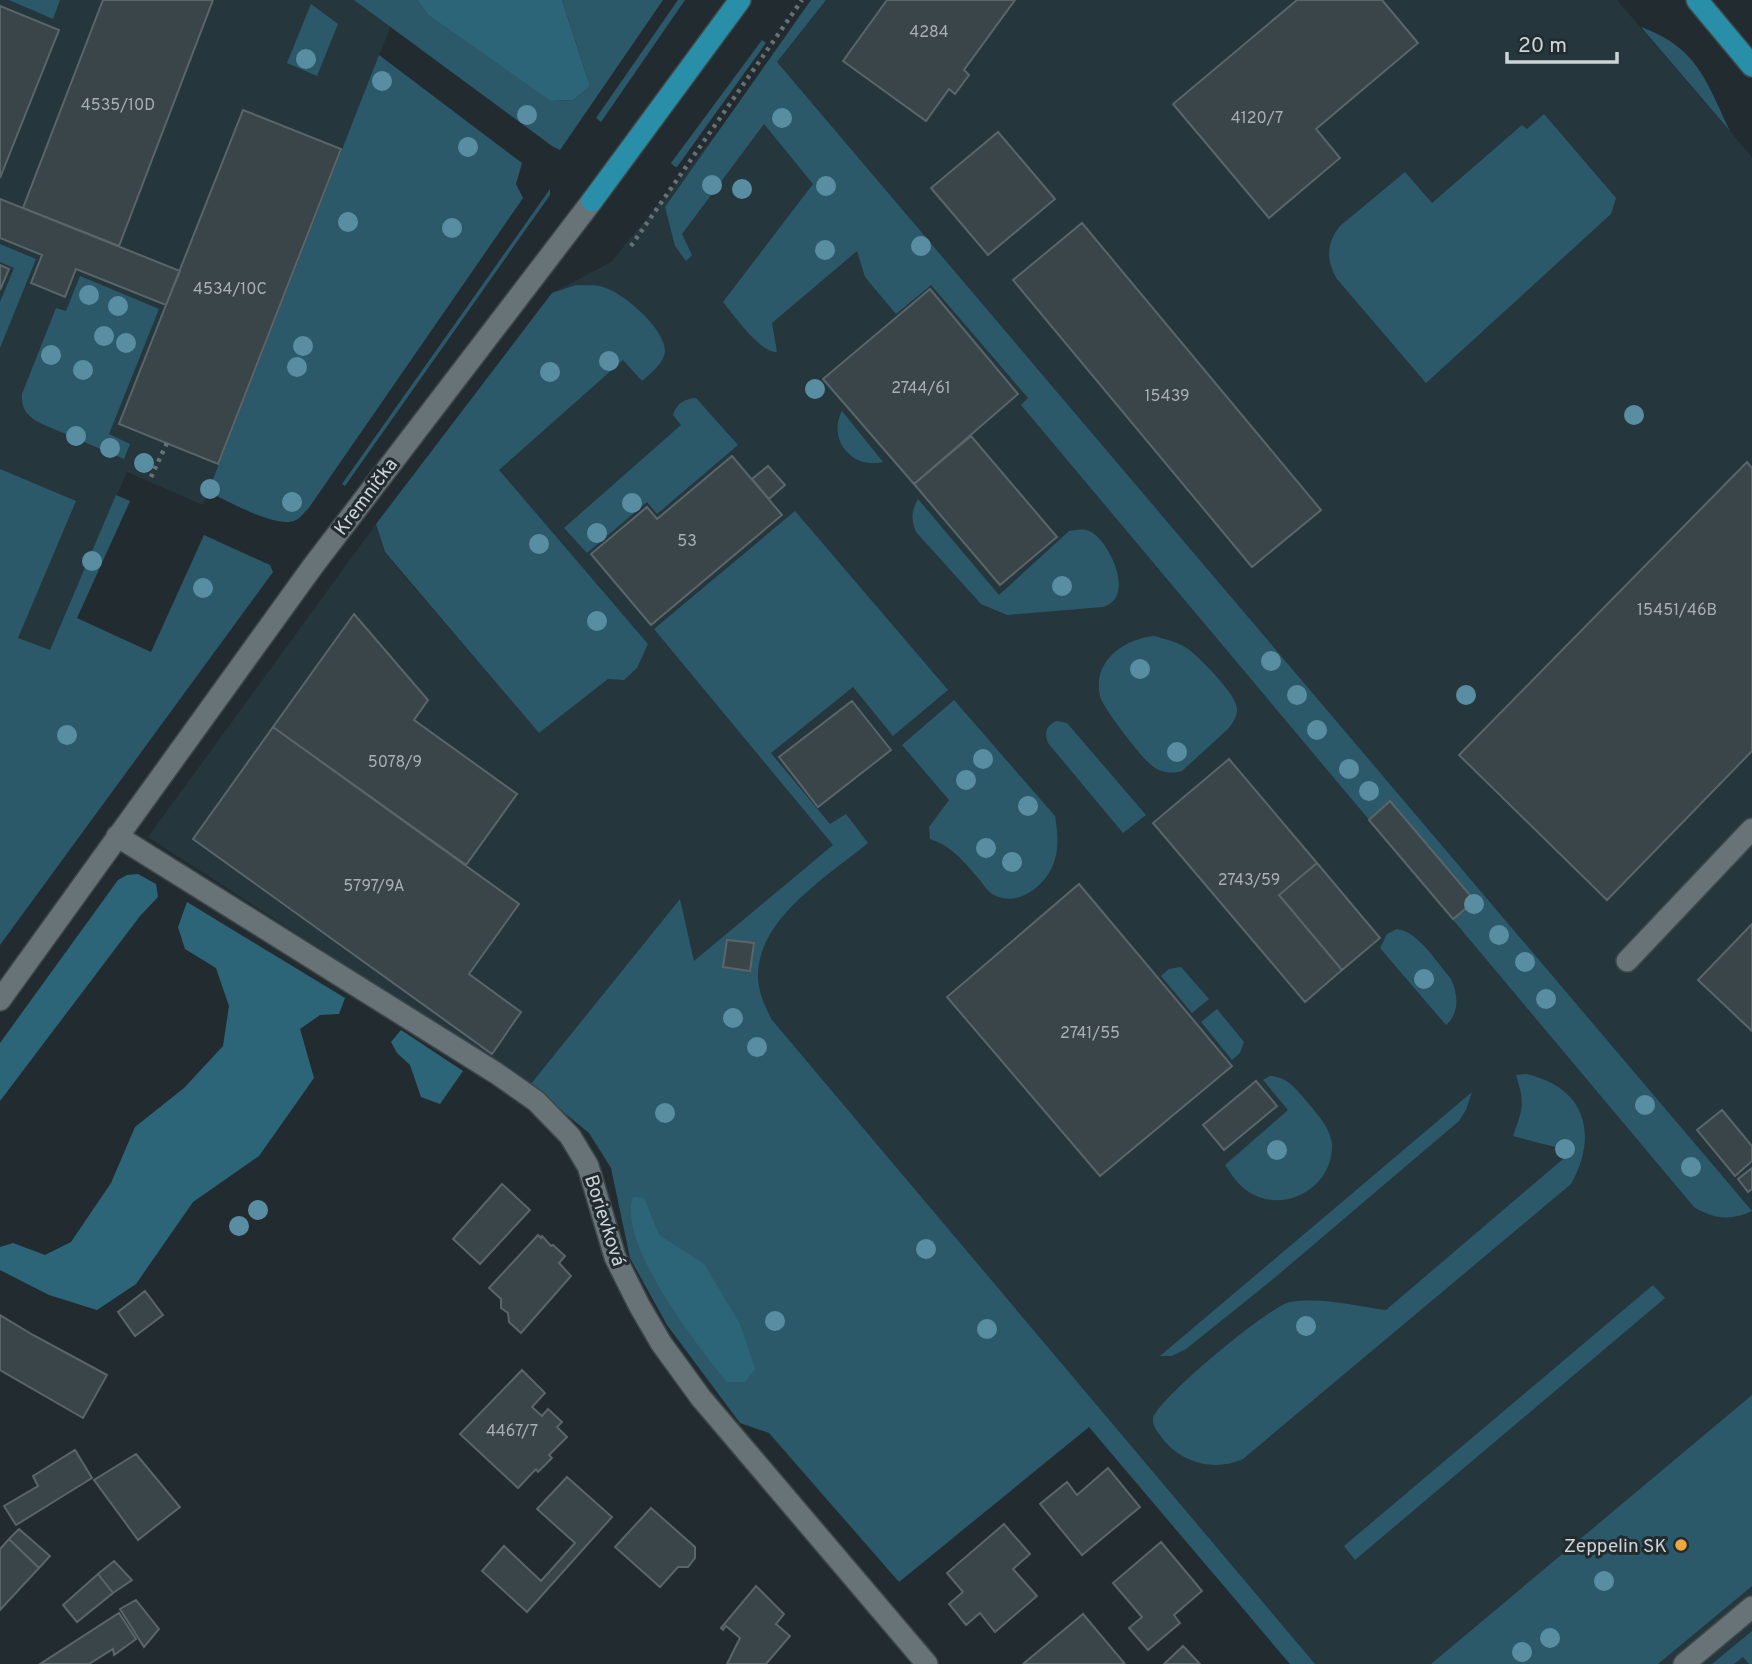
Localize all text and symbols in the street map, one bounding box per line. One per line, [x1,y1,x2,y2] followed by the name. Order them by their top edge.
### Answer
[1507,21,1617,65] scale bar
[909,23,949,43] house number: 4284
[1518,33,1567,60] text: 20 m
[81,96,155,116] house number: 4535/10D
[1231,109,1283,129] house number: 4120/7
[193,280,267,300] house number: 4534/10C
[891,379,951,399] house number: 2744/61
[1144,387,1190,407] house number: 15439
[330,454,404,541] street label: Kremnička
[677,532,697,552] house number: 53
[1637,601,1717,621] house number: 15451/46B
[368,753,422,773] house number: 5078/9
[1218,871,1280,891] house number: 2743/59
[343,877,405,897] house number: 5797/9A
[1060,1024,1120,1044] house number: 2741/55
[578,1172,630,1269] street label: Borievková
[486,1422,538,1442] house number: 4467/7
[1564,1535,1667,1559] place label: Zeppelin SK
[1673,1537,1689,1553] marker: Zeppelin SK

